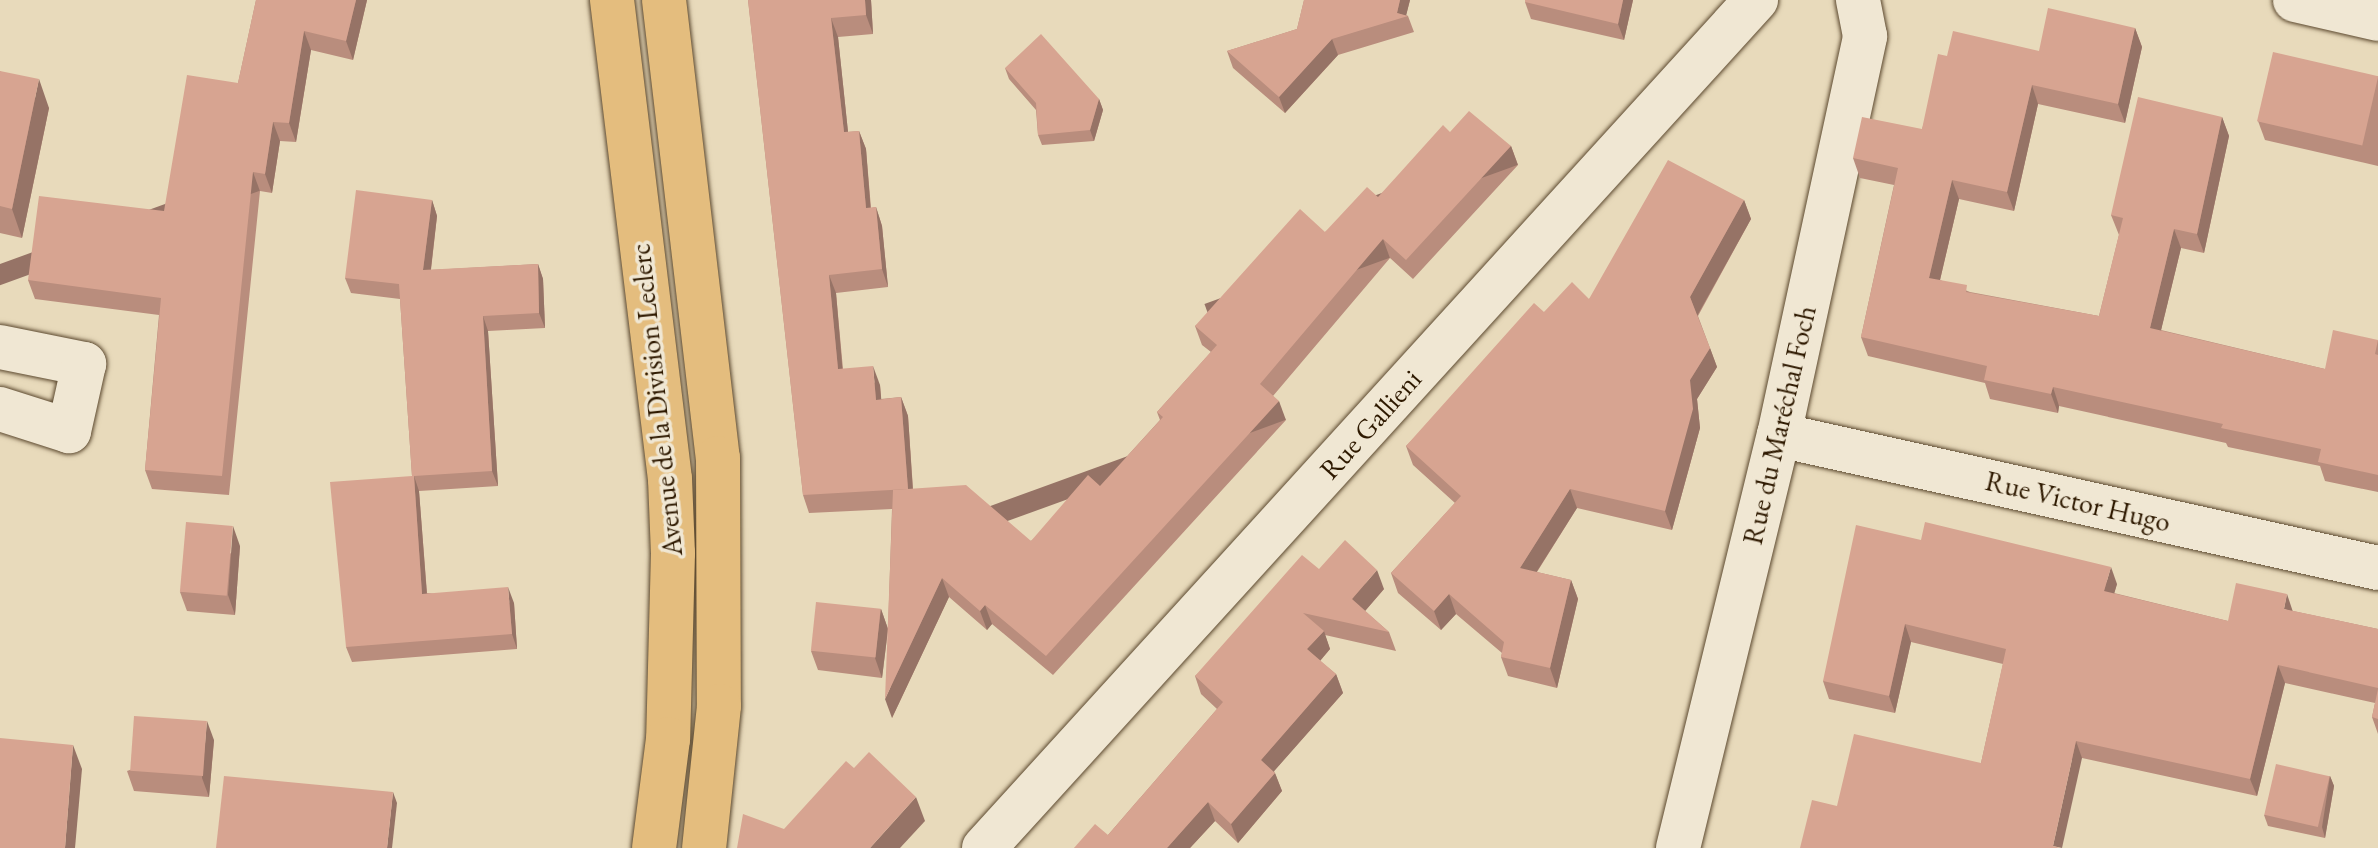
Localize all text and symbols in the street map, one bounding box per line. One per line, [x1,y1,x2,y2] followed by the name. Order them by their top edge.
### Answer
[623,242,689,558] street label: Avenue de la Division Leclerc
[1735,302,1823,548] street label: Rue du Maréchal Foch
[1312,362,1428,486] street label: Rue Gallieni
[1982,463,2174,539] street label: Rue Victor Hugo

